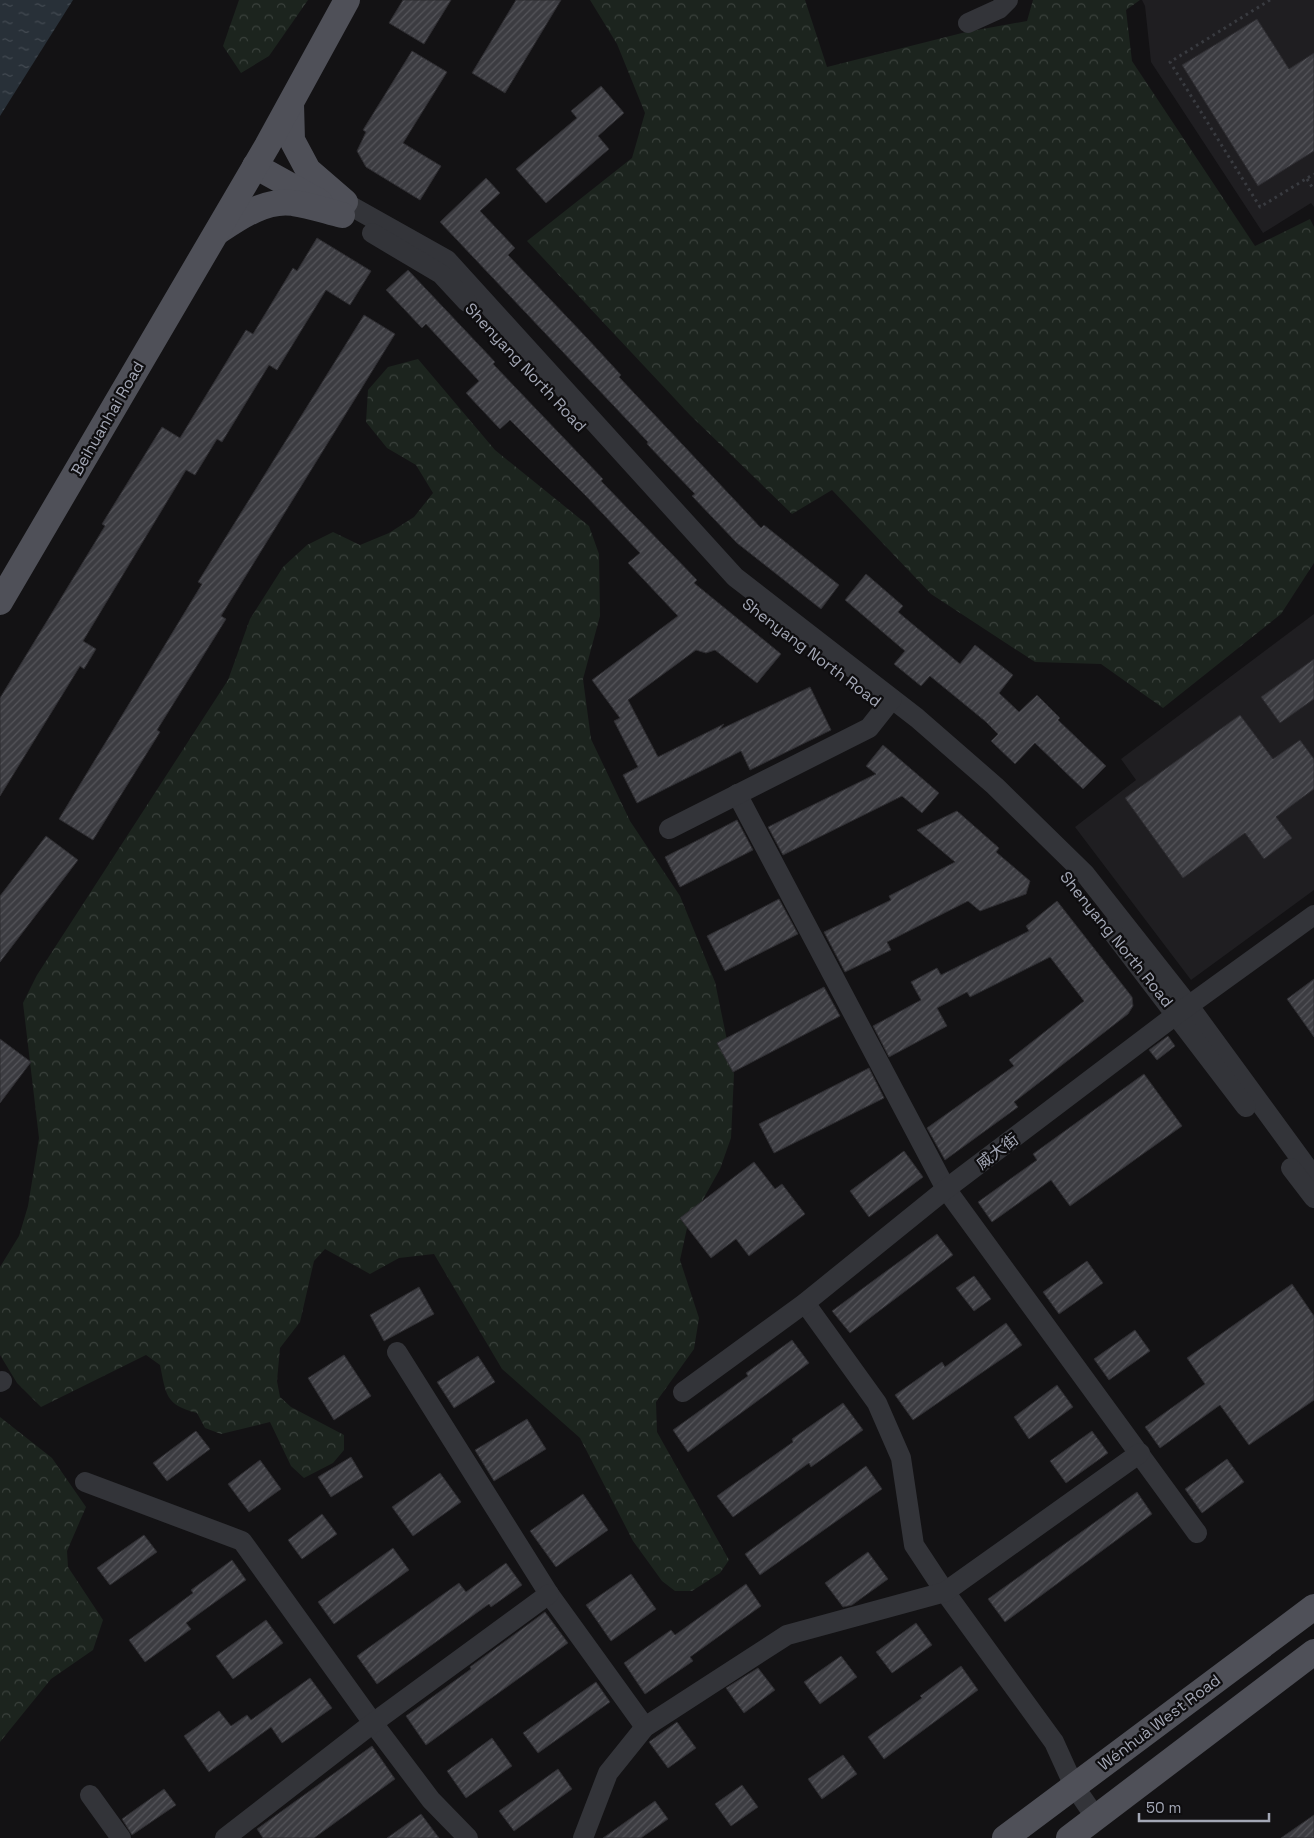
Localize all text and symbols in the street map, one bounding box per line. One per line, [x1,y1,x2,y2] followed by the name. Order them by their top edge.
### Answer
[460,298,591,436] street label: Shenyang North Road
[66,357,149,479] street label: Beihuanhai Road
[738,593,886,712] street label: Shenyang North Road
[1055,867,1178,1012] street label: Shenyang North Road
[972,1129,1023,1174] street label: 威大街
[1094,1669,1225,1775] street label: Wénhuà West Road
[1139,1790,1269,1822] scale bar
[1146,1798,1181,1817] text: 50 m

